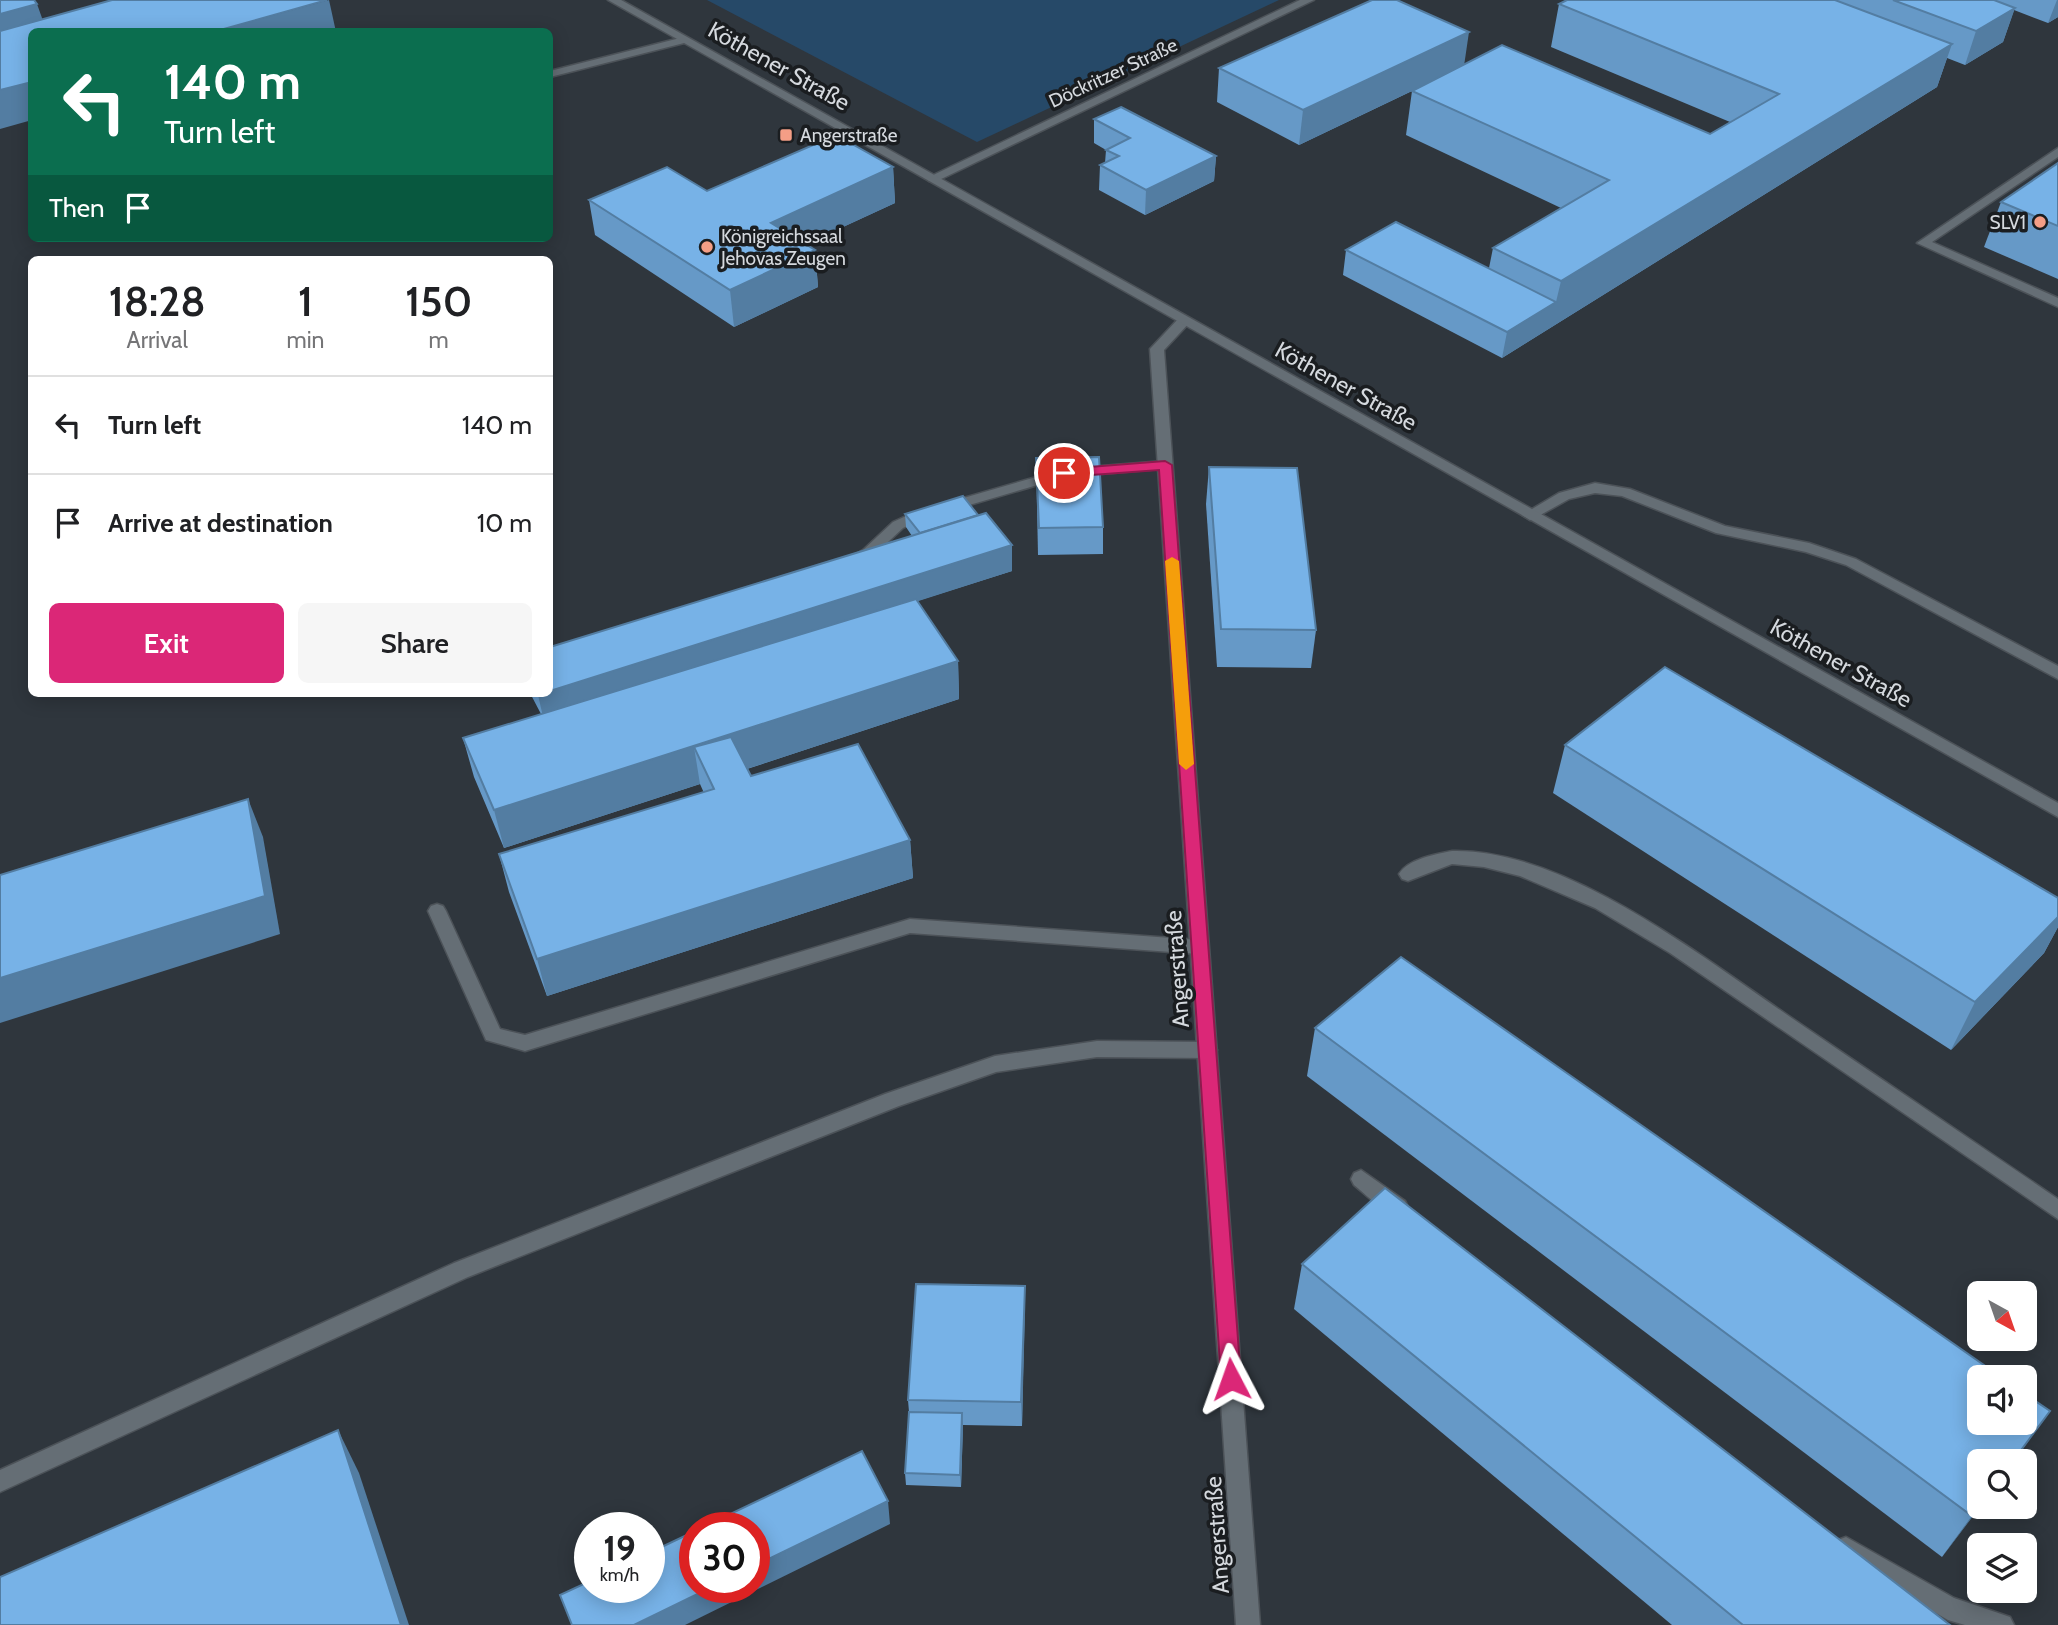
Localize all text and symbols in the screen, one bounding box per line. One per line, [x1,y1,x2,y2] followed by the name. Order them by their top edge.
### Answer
[703,16,855,117] street label: Köthener Straße
[1045,33,1181,113] street label: Döckritzer Straße
[164,52,301,111] text: 140 m
[49,56,140,147] icon: left
[164,112,275,151] text: Turn left
[800,124,898,147] place label: Angerstraße
[778,127,794,143] marker: Angerstraße
[119,189,157,227] icon: arrive
[49,192,105,224] text: Then
[1990,211,2026,234] place label: SLV1
[2032,214,2048,230] marker: SLV1
[720,225,846,270] place label: Königreichssaal Jehovas Zeugen
[699,239,715,255] marker: Königreichssaal Jehovas Zeugen
[109,275,206,327] text: 18:28
[298,275,313,327] text: 1
[405,275,472,327] text: 150
[127,326,188,354] text: Arrival
[286,326,324,354] text: min
[429,326,449,354] text: m
[1270,336,1422,437] street label: Köthener Straße
[49,406,87,444] icon: left
[108,409,201,441] text: Turn left
[462,409,532,441] text: 140 m
[1034,443,1094,503] pin
[1045,454,1083,492] icon: arrive
[49,504,87,542] icon: arrive
[108,507,333,539] text: Arrive at destination
[477,507,532,539] text: 10 m
[49,603,284,683] button: Exit
[298,603,532,683] button: Share
[1765,613,1917,714] street label: Köthener Straße
[1159,909,1195,1029] street label: Angerstraße
[1967,1281,2037,1351] north arrow
[1967,1281,2037,1603] map controls
[1194,1342,1268,1416] position arrow
[1967,1365,2037,1435] button: sound
[1967,1449,2037,1519] button: search
[1199,1475,1235,1595] street label: Angerstraße
[679,1512,770,1603] speed limit sign: 30
[603,1527,636,1570] text: 19
[1967,1533,2037,1603] button: layers
[600,1564,639,1586] text: km/h

